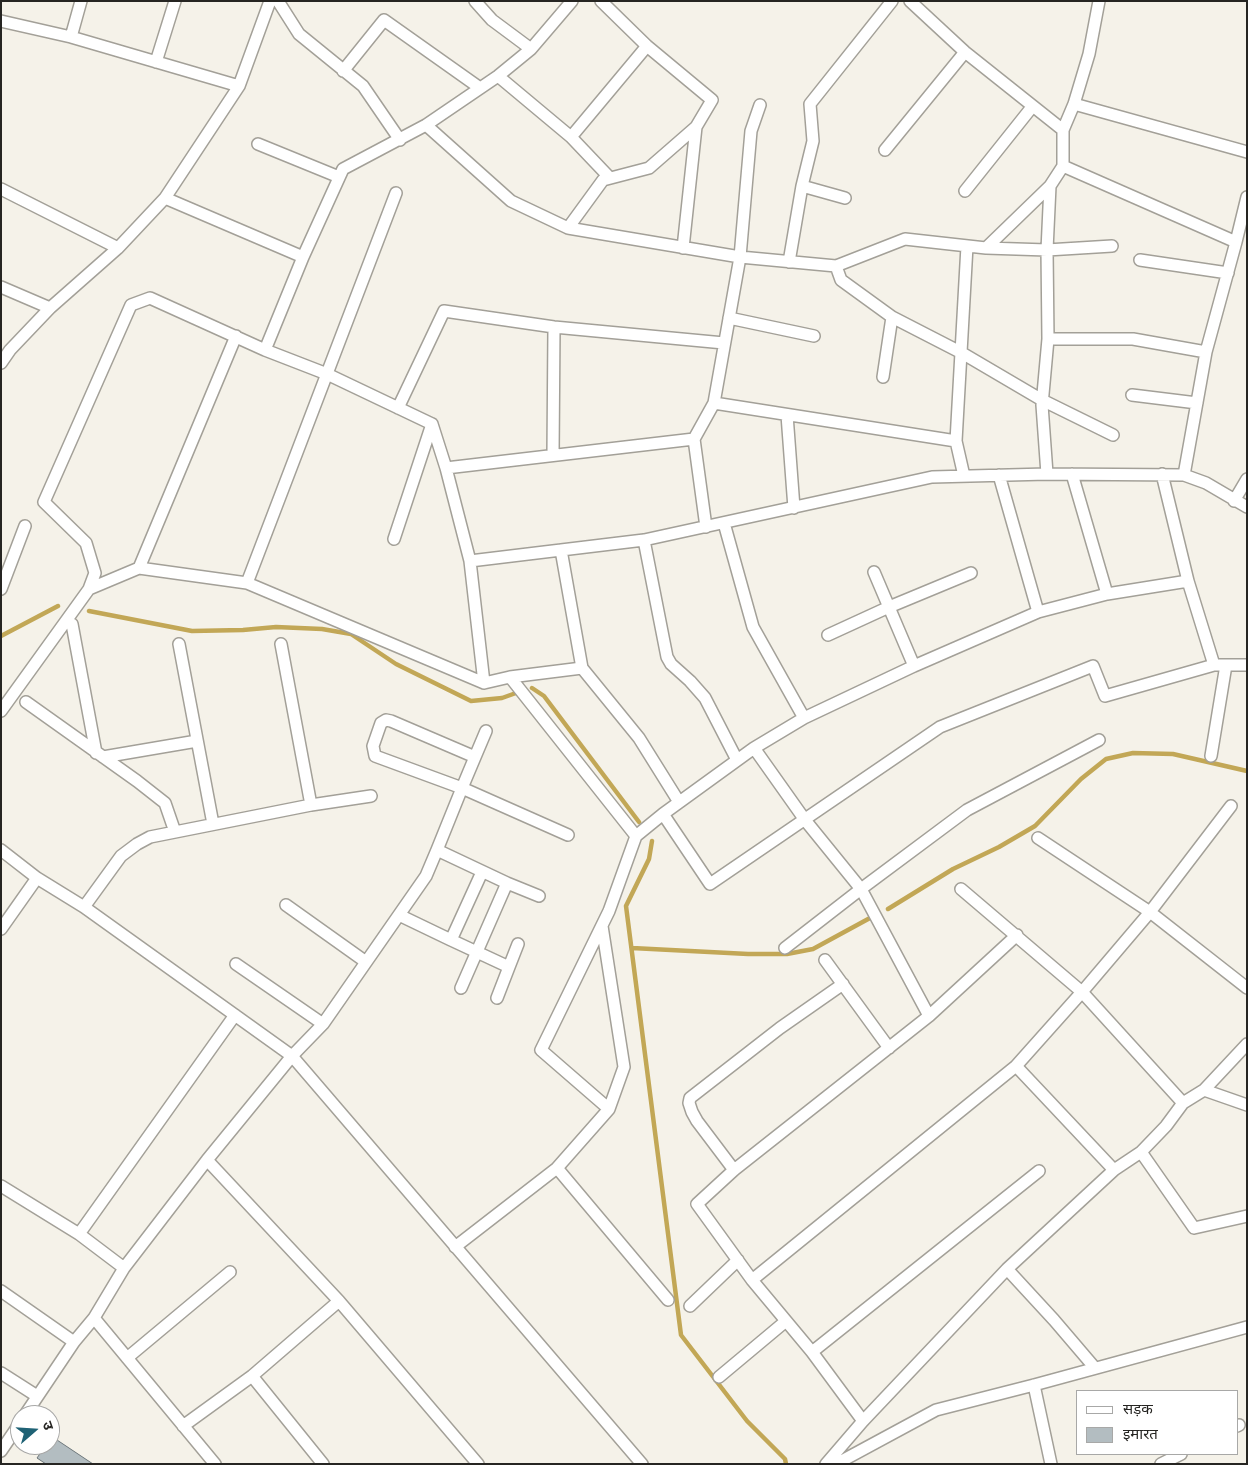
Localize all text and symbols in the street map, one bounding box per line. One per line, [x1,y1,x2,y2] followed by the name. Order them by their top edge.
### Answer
[1076,1390,1238,1455] legend
[1123,1399,1153,1418] text: सड़क
[10,1405,60,1455] north arrow
[38,1419,58,1432] text: उ
[1123,1424,1158,1443] text: इमारत

